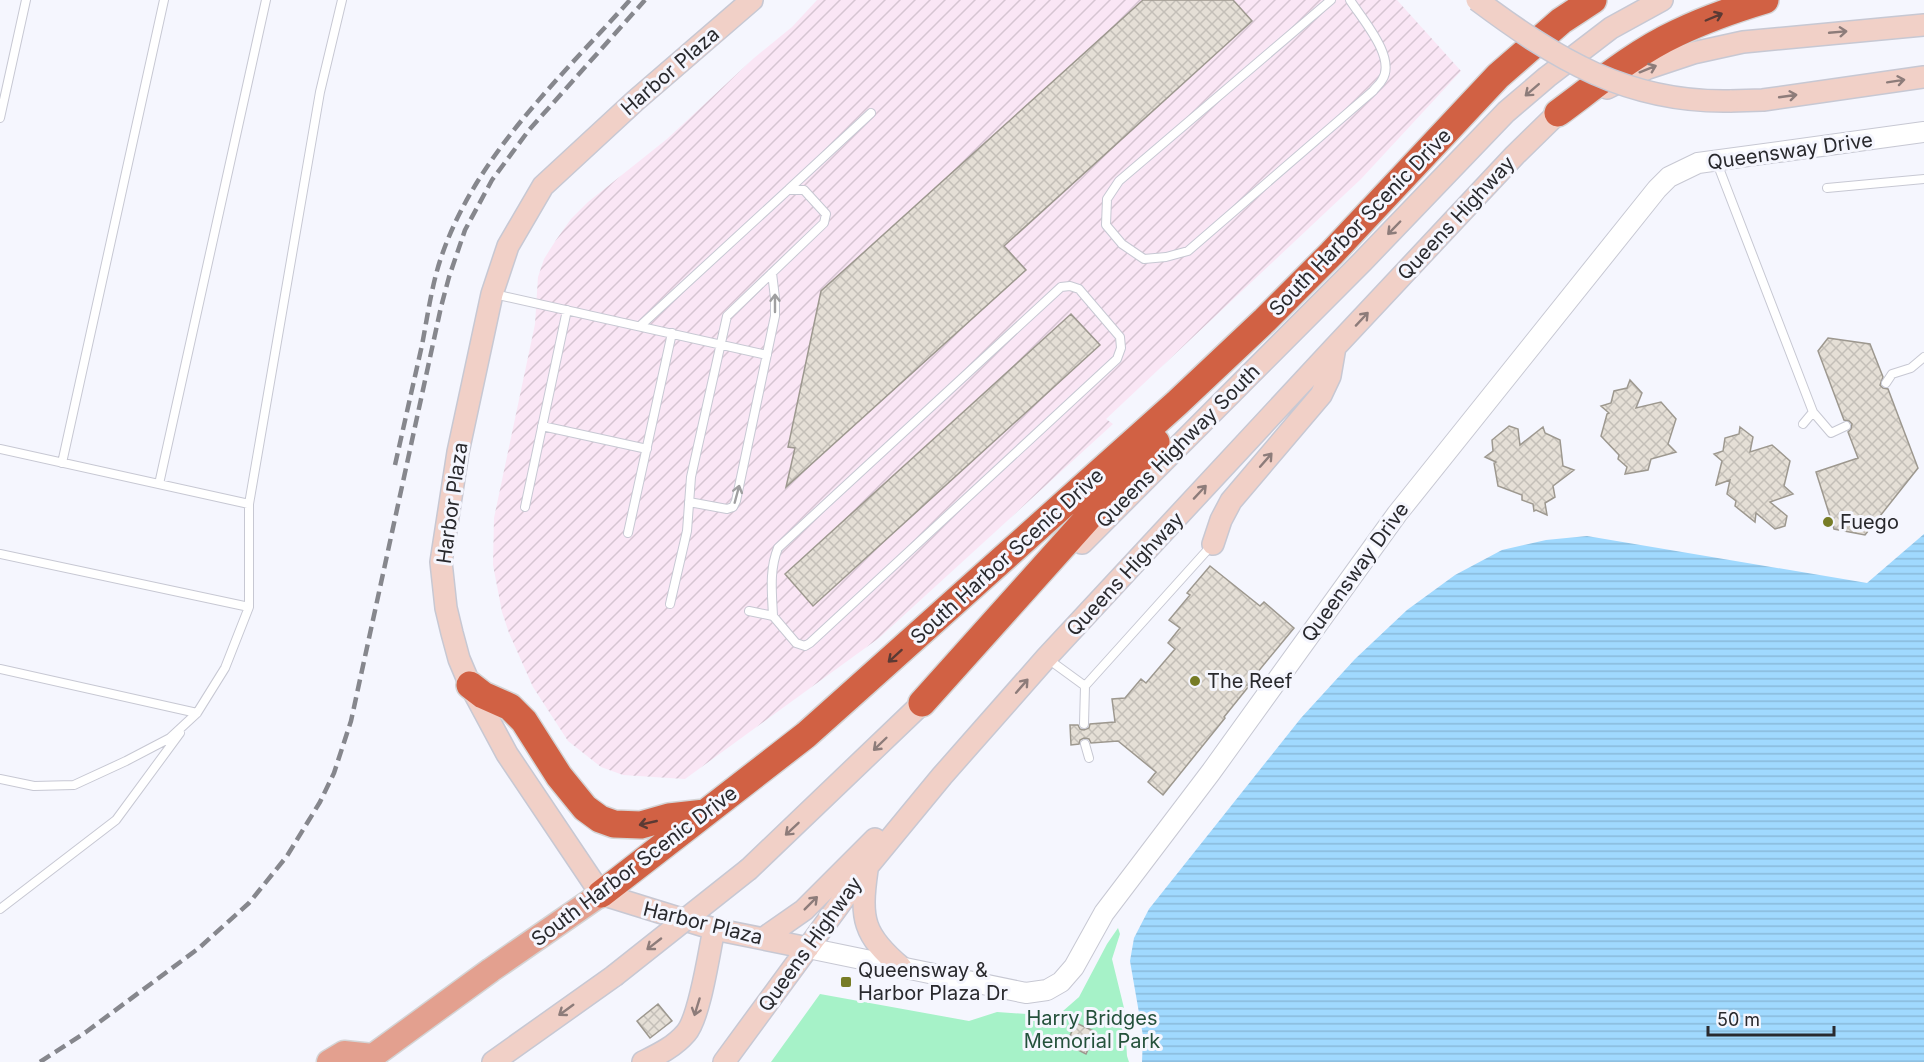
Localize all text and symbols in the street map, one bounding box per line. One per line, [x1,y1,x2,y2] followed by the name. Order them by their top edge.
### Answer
[1705,11,1723,22] one-way arrow
[616,22,724,120] street label: Harbor Plaza
[1828,26,1848,37] one-way arrow
[1638,63,1656,74] one-way arrow
[1886,75,1906,86] one-way arrow
[1525,83,1540,97] one-way arrow
[1778,91,1797,102] one-way arrow
[1264,123,1456,321] street label: South Harbor Scenic Drive
[1706,128,1874,174] street label: Queensway Drive
[1392,151,1520,285] street label: Queens Highway
[1387,220,1402,235] one-way arrow
[769,294,781,313] one-way arrow
[1355,311,1369,326] one-way arrow
[1091,359,1265,533] street label: Queens Highway South
[432,441,472,565] street label: Harbor Plaza
[1259,453,1273,468] one-way arrow
[906,463,1108,649] street label: South Harbor Scenic Drive
[732,485,744,504] one-way arrow
[1193,485,1208,500] one-way arrow
[1296,498,1414,646] street label: Queensway Drive
[1061,507,1189,641] street label: Queens Highway
[1840,510,1899,534] place label: Fuego
[1821,515,1835,529] marker: Fuego
[888,649,903,663] one-way arrow
[1207,669,1293,693] place label: The Reef
[1188,674,1202,688] marker: The Reef
[1015,679,1029,694] one-way arrow
[873,737,888,752] one-way arrow
[526,781,742,951] street label: South Harbor Scenic Drive
[639,818,658,829] one-way arrow
[784,822,799,836] one-way arrow
[753,872,867,1016] street label: Queens Highway
[803,896,818,911] one-way arrow
[641,897,765,949] street label: Harbor Plaza
[646,938,662,951] one-way arrow
[858,958,1009,1005] place label: Queensway & Harbor Plaza Dr
[839,975,853,989] marker: Queensway & Harbor Plaza Dr
[690,997,702,1016] one-way arrow
[1708,999,1834,1037] scale bar
[559,1004,575,1016] one-way arrow
[1024,1006,1160,1053] park label: Harry Bridges Memorial Park
[1717,1009,1760,1030] text: 50 m

